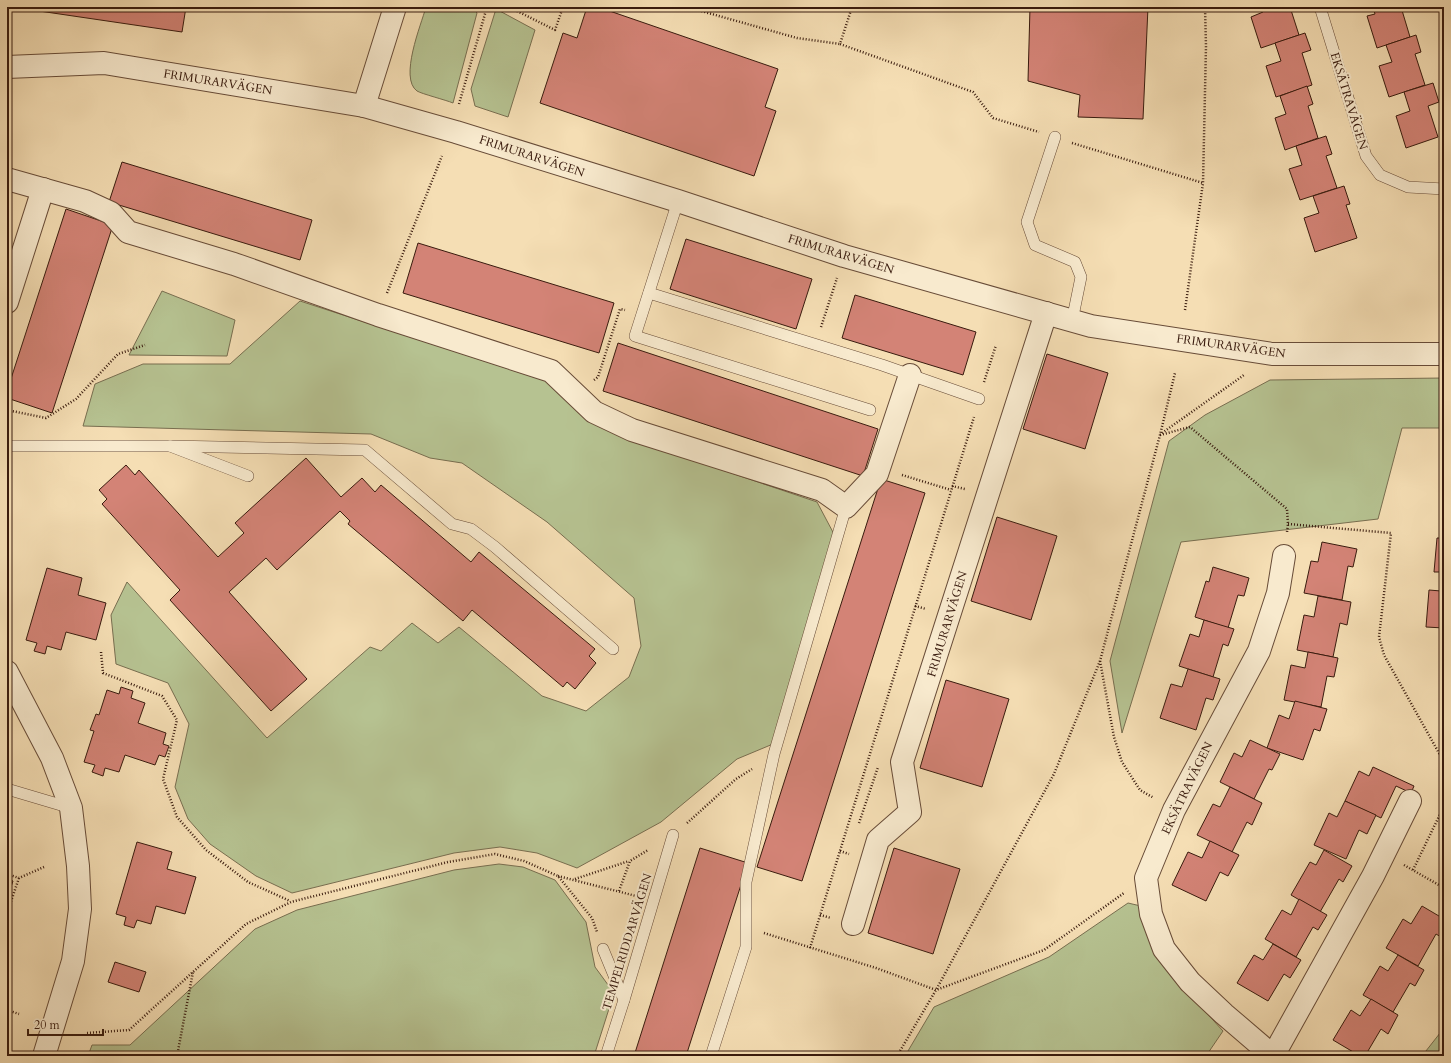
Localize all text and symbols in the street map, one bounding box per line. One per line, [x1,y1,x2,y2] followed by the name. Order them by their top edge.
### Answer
[1327,50,1373,152] street label: EKSÄTRAVÄGEN
[162,65,274,99] street label: FRIMURARVÄGEN
[477,130,588,181] street label: FRIMURARVÄGEN
[786,229,897,278] street label: FRIMURARVÄGEN
[1175,329,1287,362] street label: FRIMURARVÄGEN
[922,568,971,679] street label: FRIMURARVÄGEN
[1157,738,1217,837] street label: EKSÄTRAVÄGEN
[598,870,656,1012] street label: TEMPELRIDDARVÄGEN
[28,1011,103,1037] scale bar
[34,1017,61,1033] text: 20 m

